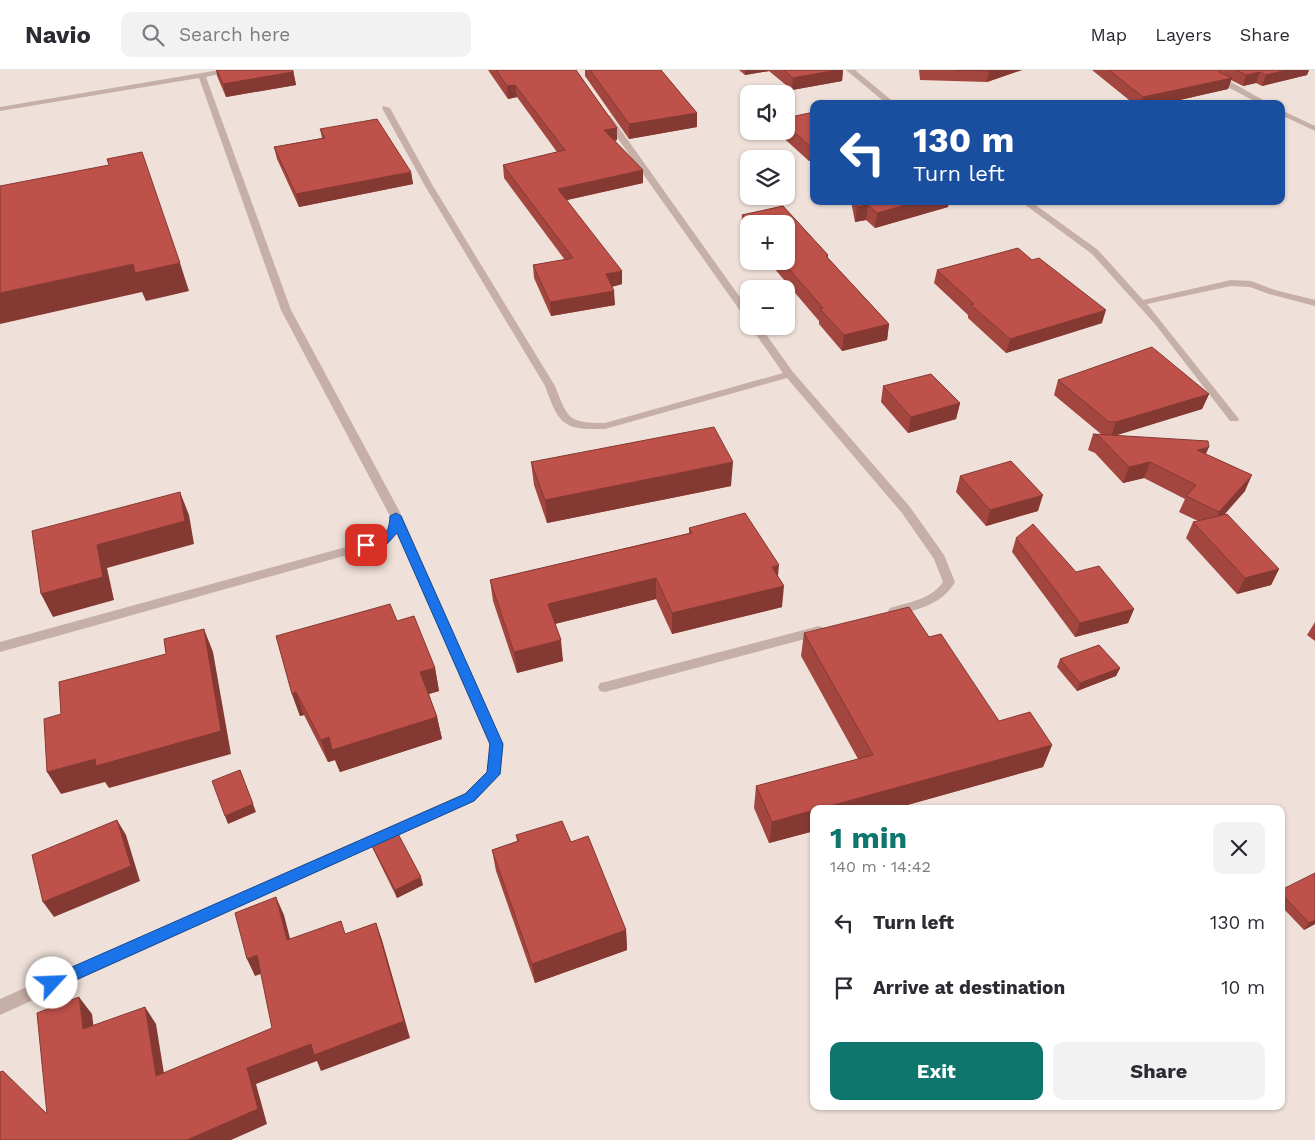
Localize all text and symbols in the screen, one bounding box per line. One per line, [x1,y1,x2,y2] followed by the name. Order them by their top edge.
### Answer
[121,12,471,57] search box
[25,21,91,49] text: Navio
[139,21,167,49] icon: search
[179,23,290,46] text: Search here
[1090,24,1127,45] text: Map
[1155,24,1212,45] text: Layers
[1240,24,1290,45] text: Share
[740,85,795,335] map controls
[740,85,795,140] button: sound
[913,119,1014,161] text: 130 m
[830,120,895,185] icon: left
[740,150,795,205] button: layers
[913,161,1005,186] text: Turn left
[740,215,795,270] button: +
[740,280,795,335] button: −
[345,524,387,566] pin
[352,531,380,559] icon: arrive
[830,820,907,855] text: 1 min
[1213,822,1265,874] button: close
[830,857,931,876] text: 140 m · 14:42
[830,909,858,937] icon: left
[873,911,954,934] text: Turn left
[1210,911,1265,934] text: 130 m
[25,956,77,1008] position arrow
[830,974,858,1002] icon: arrive
[873,976,1065,999] text: Arrive at destination
[1221,976,1265,999] text: 10 m
[830,1042,1043,1100] button: Exit
[1053,1042,1265,1100] button: Share

